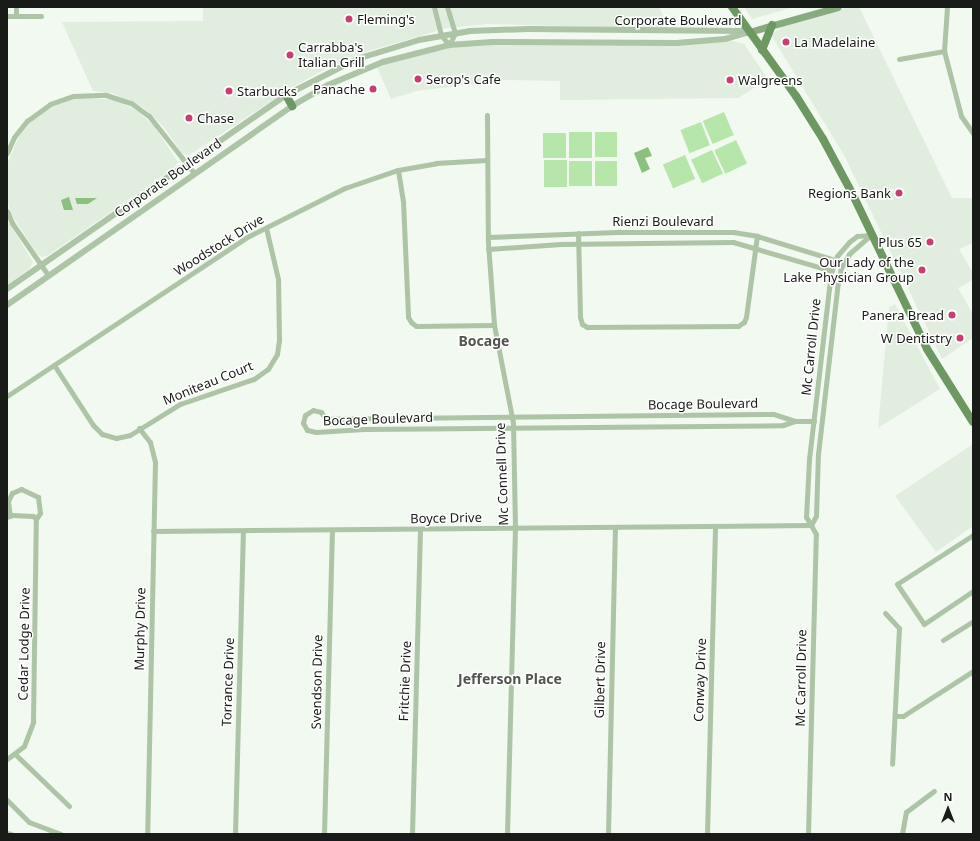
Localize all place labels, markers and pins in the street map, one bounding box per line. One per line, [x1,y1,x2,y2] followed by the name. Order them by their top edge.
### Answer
[357,11,415,27] place label: Fleming's
[344,14,354,24] marker: Fleming's
[794,34,875,50] place label: La Madelaine
[781,37,791,47] marker: La Madelaine
[298,40,365,71] place label: Carrabba's Italian Grill
[285,50,295,60] marker: Carrabba's Italian Grill
[426,71,501,87] place label: Serop's Cafe
[738,72,803,88] place label: Walgreens
[413,74,423,84] marker: Serop's Cafe
[725,75,735,85] marker: Walgreens
[313,81,365,97] place label: Panache
[237,83,297,99] place label: Starbucks
[368,84,378,94] marker: Panache
[224,86,234,96] marker: Starbucks
[197,110,234,126] place label: Chase
[184,113,194,123] marker: Chase
[808,185,891,201] place label: Regions Bank
[894,188,904,198] marker: Regions Bank
[878,234,922,250] place label: Plus 65
[925,237,935,247] marker: Plus 65
[783,255,914,286] place label: Our Lady of the Lake Physician Group
[917,265,927,275] marker: Our Lady of the Lake Physician Group
[862,307,944,323] place label: Panera Bread
[947,310,957,320] marker: Panera Bread
[881,330,952,346] place label: W Dentistry
[955,333,965,343] marker: W Dentistry

